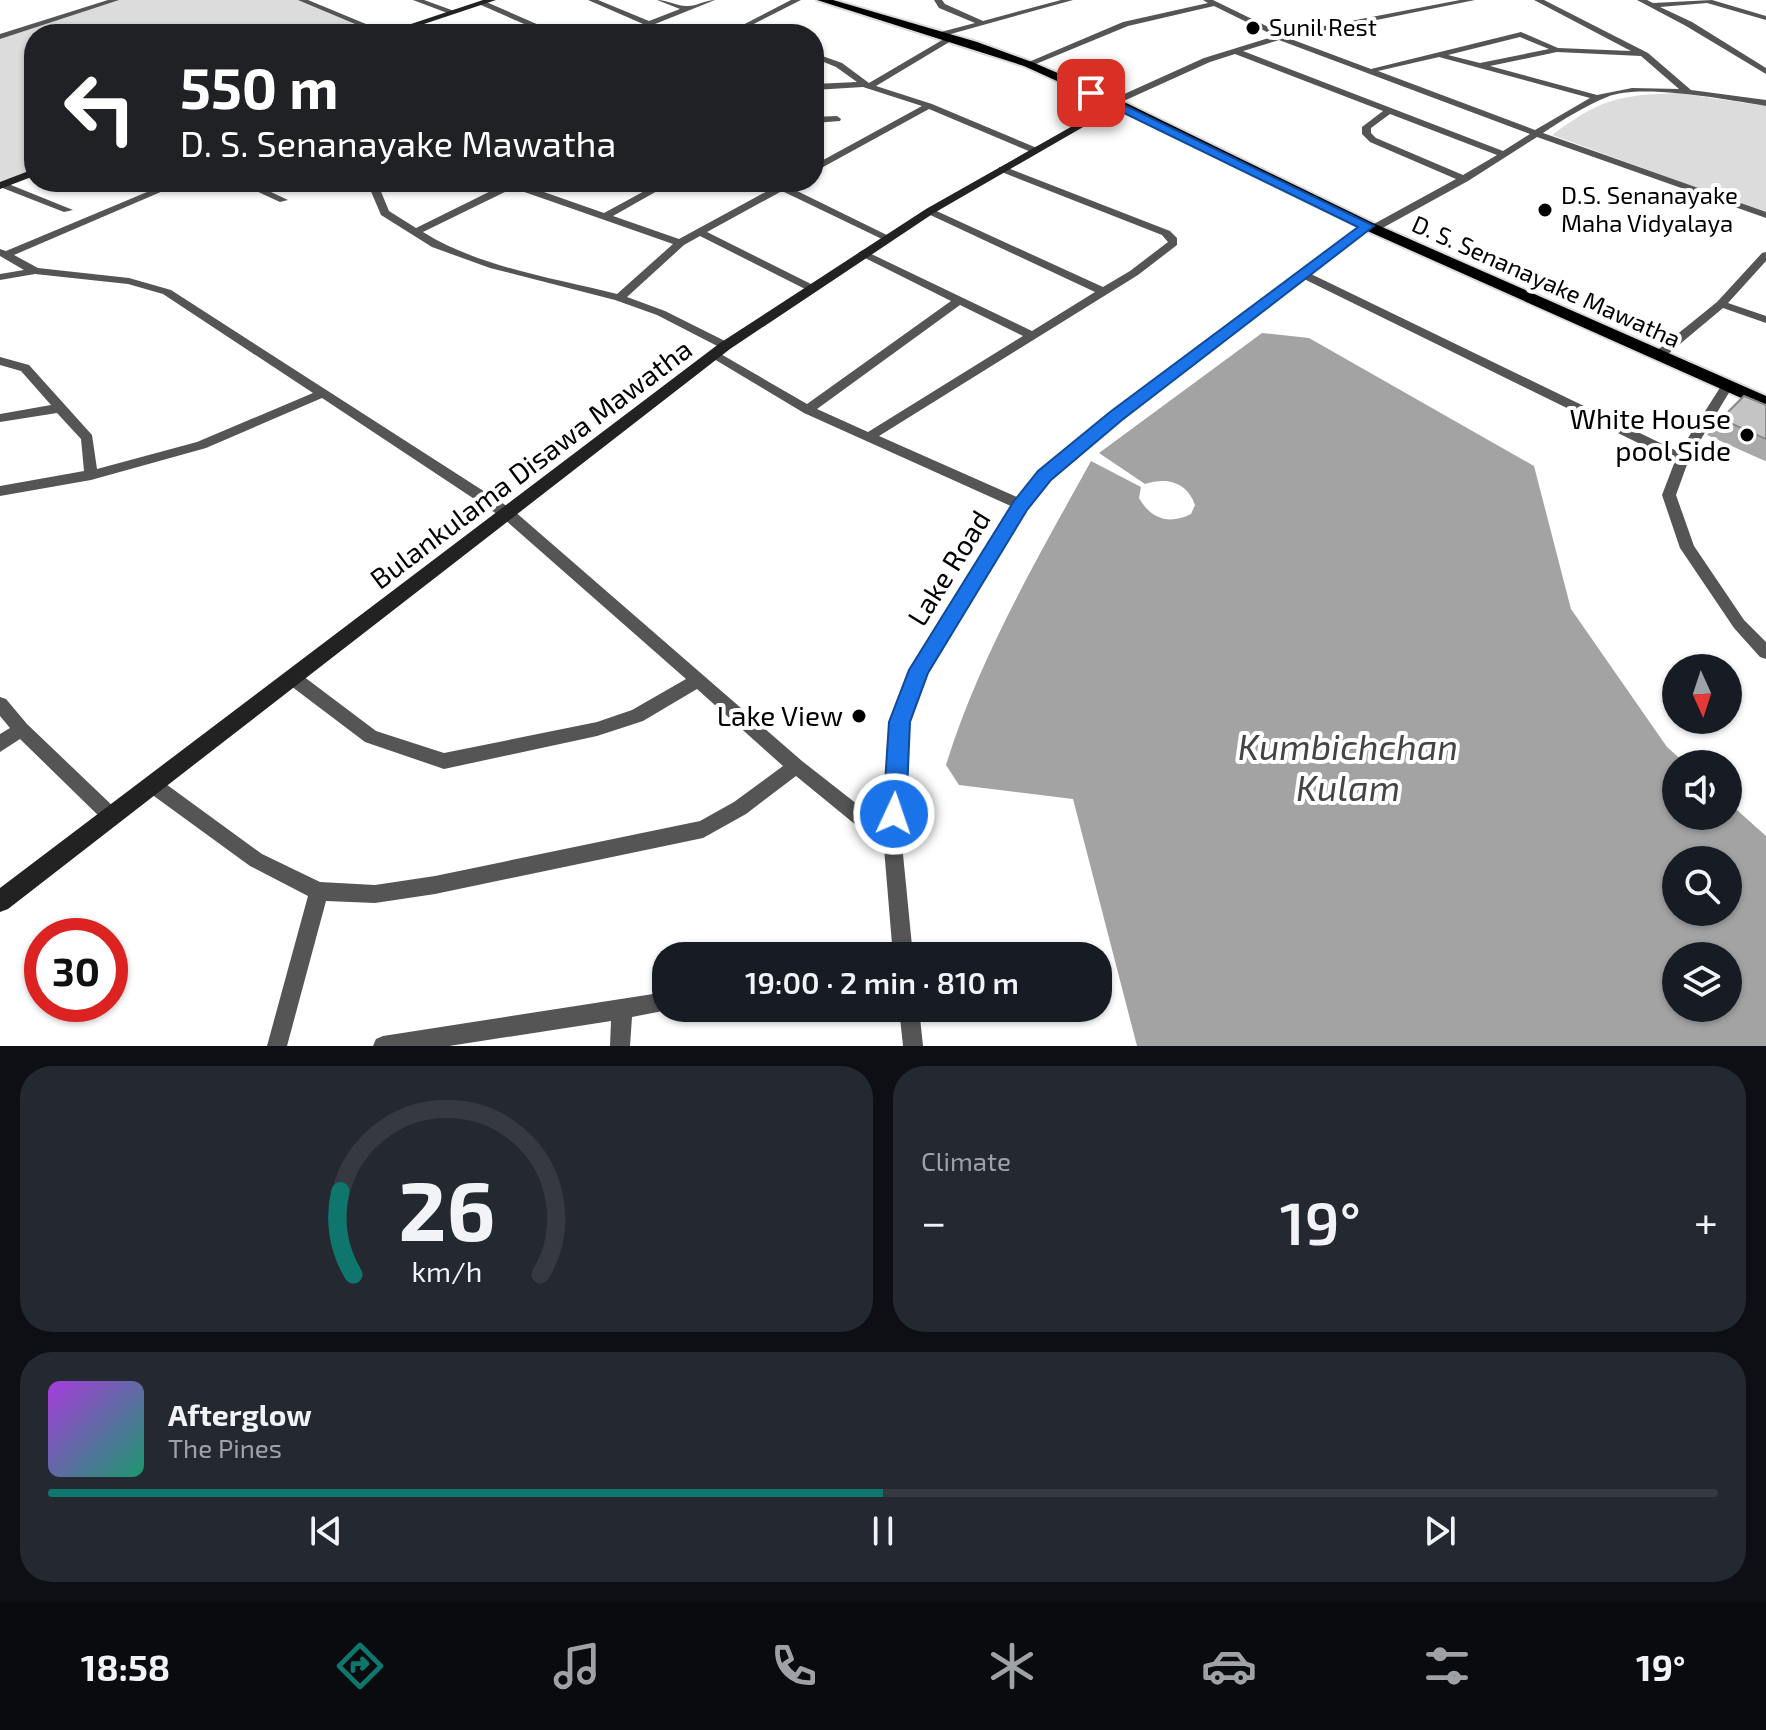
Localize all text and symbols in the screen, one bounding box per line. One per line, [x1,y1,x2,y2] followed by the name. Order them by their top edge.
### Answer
[1269,12,1377,41] place label: Sunil Rest
[1244,19,1262,37] marker: Sunil Rest
[180,53,339,120] text: 550 m
[48,56,152,160] icon: left
[1057,59,1125,127] pin
[1069,71,1113,115] icon: arrive
[180,121,616,164] text: D. S. Senanayake Mawatha
[1561,180,1738,237] place label: D.S. Senanayake Maha Vidyalaya
[1536,201,1554,219] marker: D.S. Senanayake Maha Vidyalaya
[1408,208,1685,353] street label: D. S. Senanayake Mawatha
[363,331,698,595] street label: Bulankulama Disawa Mawatha
[1569,401,1731,467] place label: White House pool Side
[1738,426,1756,444] marker: White House pool Side
[899,504,997,631] street label: Lake Road
[1662,654,1742,734] north arrow
[1662,654,1742,1022] map controls
[717,698,843,732] place label: Lake View
[850,707,868,725] marker: Lake View
[1238,724,1458,808] water label: Kumbichchan Kulam
[1662,750,1742,830] button: sound
[852,772,936,856] position arrow
[1662,846,1742,926] button: search
[24,918,128,1022] speed limit sign: 30
[1662,942,1742,1022] button: layers
[745,964,1019,1000] text: 19:00 · 2 min · 810 m
[921,1145,1011,1176] text: Climate
[398,1158,495,1258] text: 26
[1280,1185,1361,1257] text: 19°
[921,1194,947,1247] text: −
[1694,1194,1718,1247] text: +
[411,1253,482,1288] text: km/h
[168,1396,312,1432] text: Afterglow
[168,1432,282,1463] text: The Pines
[304,1509,348,1553] icon: previous
[861,1509,905,1553] icon: pause
[1418,1509,1462,1553] icon: next
[332,1638,388,1694] icon: directions
[549,1638,605,1694] icon: music
[766,1638,822,1694] icon: phone
[984,1638,1040,1694] icon: climate
[1201,1638,1257,1694] icon: car
[1419,1638,1475,1694] icon: filters
[81,1645,170,1688] text: 18:58
[1636,1645,1685,1688] text: 19°

